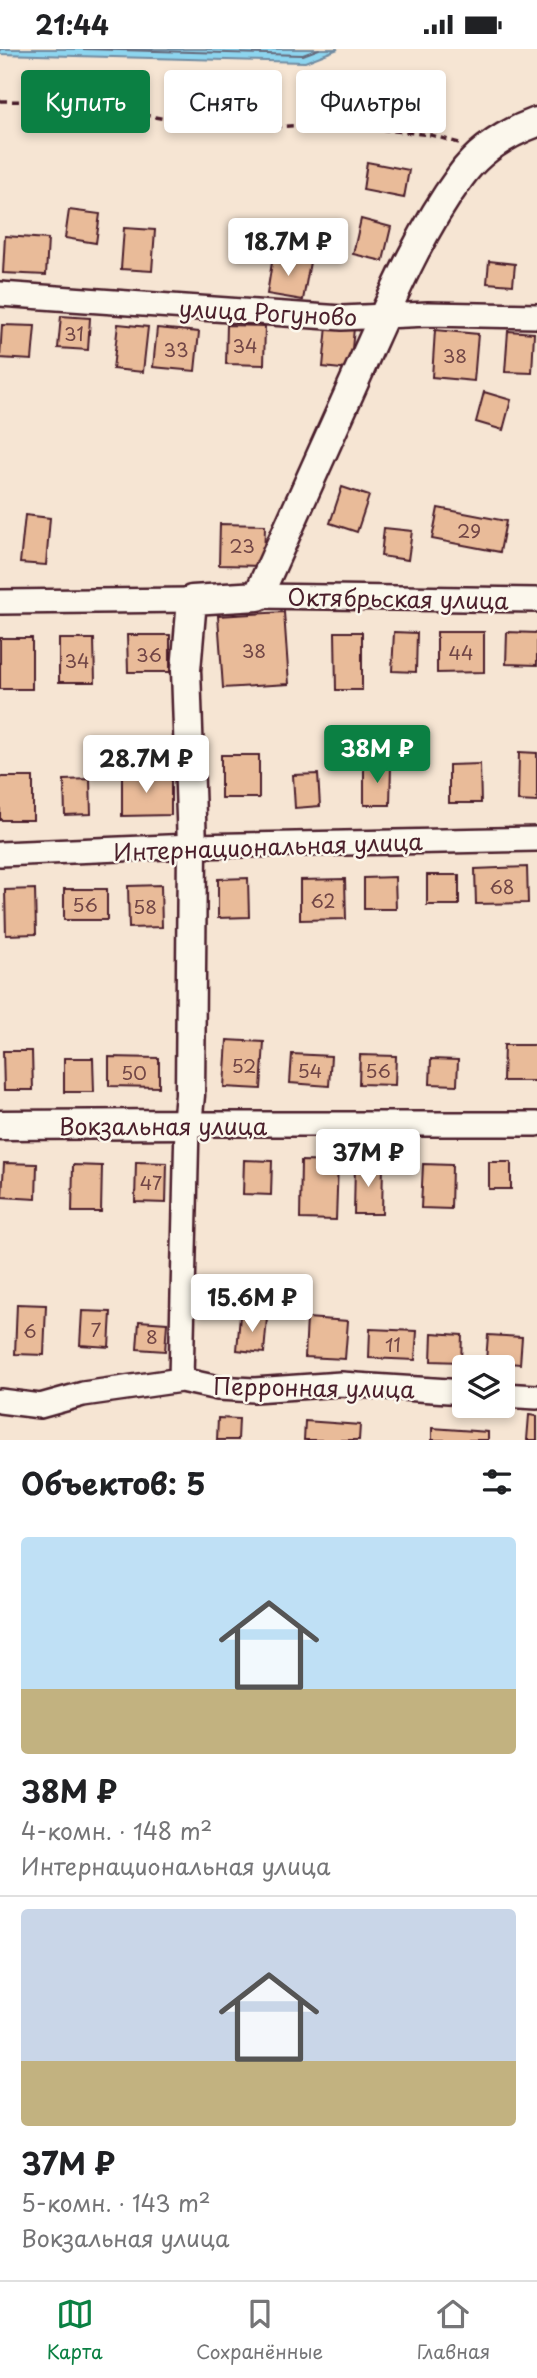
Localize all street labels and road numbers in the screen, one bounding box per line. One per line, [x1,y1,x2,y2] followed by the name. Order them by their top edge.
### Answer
[178,290,358,334] street label: улица Рогуново
[287,579,509,617] street label: Октябрьская улица
[113,823,424,869] street label: Интернациональная улица
[59,1108,268,1143] street label: Вокзальная улица
[213,1368,415,1406] street label: Перронная улица

